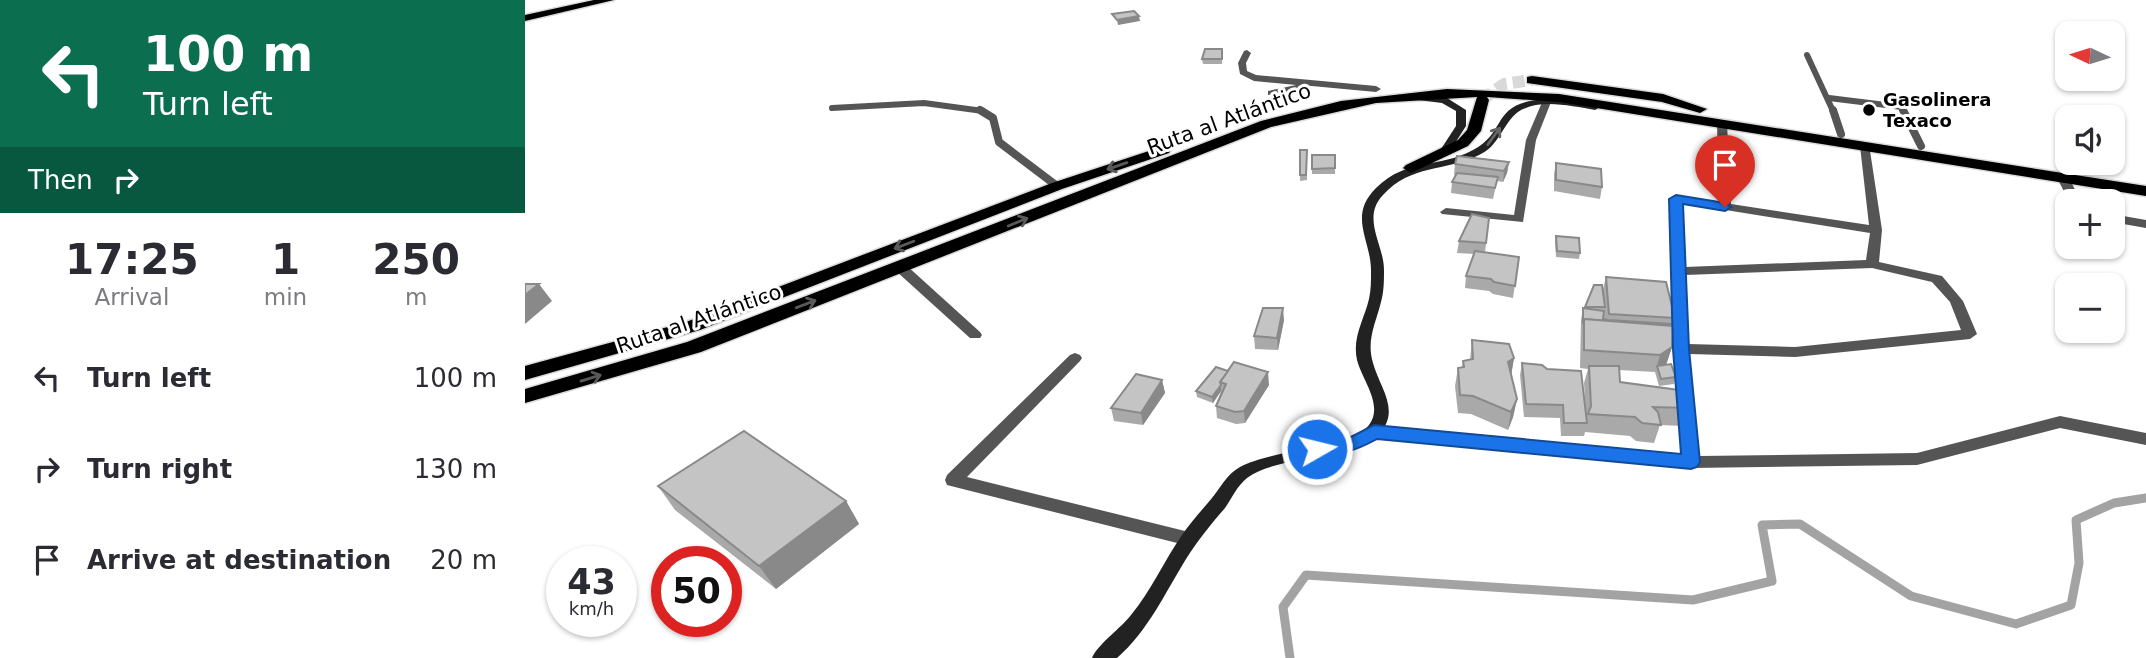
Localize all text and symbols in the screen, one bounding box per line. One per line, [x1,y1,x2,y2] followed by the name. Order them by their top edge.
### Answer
[2055,21,2125,91] north arrow
[2055,21,2125,343] map controls
[143,26,313,83] text: 100 m
[28,28,119,119] icon: left
[1144,78,1314,160] street label: Ruta al Atlántico
[143,85,273,123] text: Turn left
[1883,89,1991,131] place label: Gasolinera Texaco
[1861,102,1877,118] marker: Gasolinera Texaco
[2055,105,2125,175] button: sound
[1487,127,1502,146] one-way arrow
[1695,135,1755,207] pin
[1706,146,1744,184] icon: arrive
[1106,160,1128,173] one-way arrow
[107,161,145,199] icon: right
[28,165,93,195] text: Then
[2055,189,2125,259] button: +
[1007,214,1028,227] one-way arrow
[65,235,199,284] text: 17:25
[271,235,300,284] text: 1
[372,235,460,284] text: 250
[893,240,915,252] one-way arrow
[2055,273,2125,343] button: −
[613,280,785,358] street label: Ruta al Atlántico
[95,284,169,310] text: Arrival
[264,284,307,310] text: min
[405,284,427,310] text: m
[795,297,816,309] one-way arrow
[28,359,66,397] icon: left
[87,363,211,393] text: Turn left
[414,363,497,393] text: 100 m
[580,370,602,383] one-way arrow
[1280,412,1354,486] position arrow
[28,450,66,488] icon: right
[87,454,232,484] text: Turn right
[414,454,497,484] text: 130 m
[28,541,66,579] icon: arrive
[87,545,391,575] text: Arrive at destination
[430,545,497,575] text: 20 m
[651,546,742,637] speed limit sign: 50
[567,562,616,602] text: 43
[569,598,614,619] text: km/h

